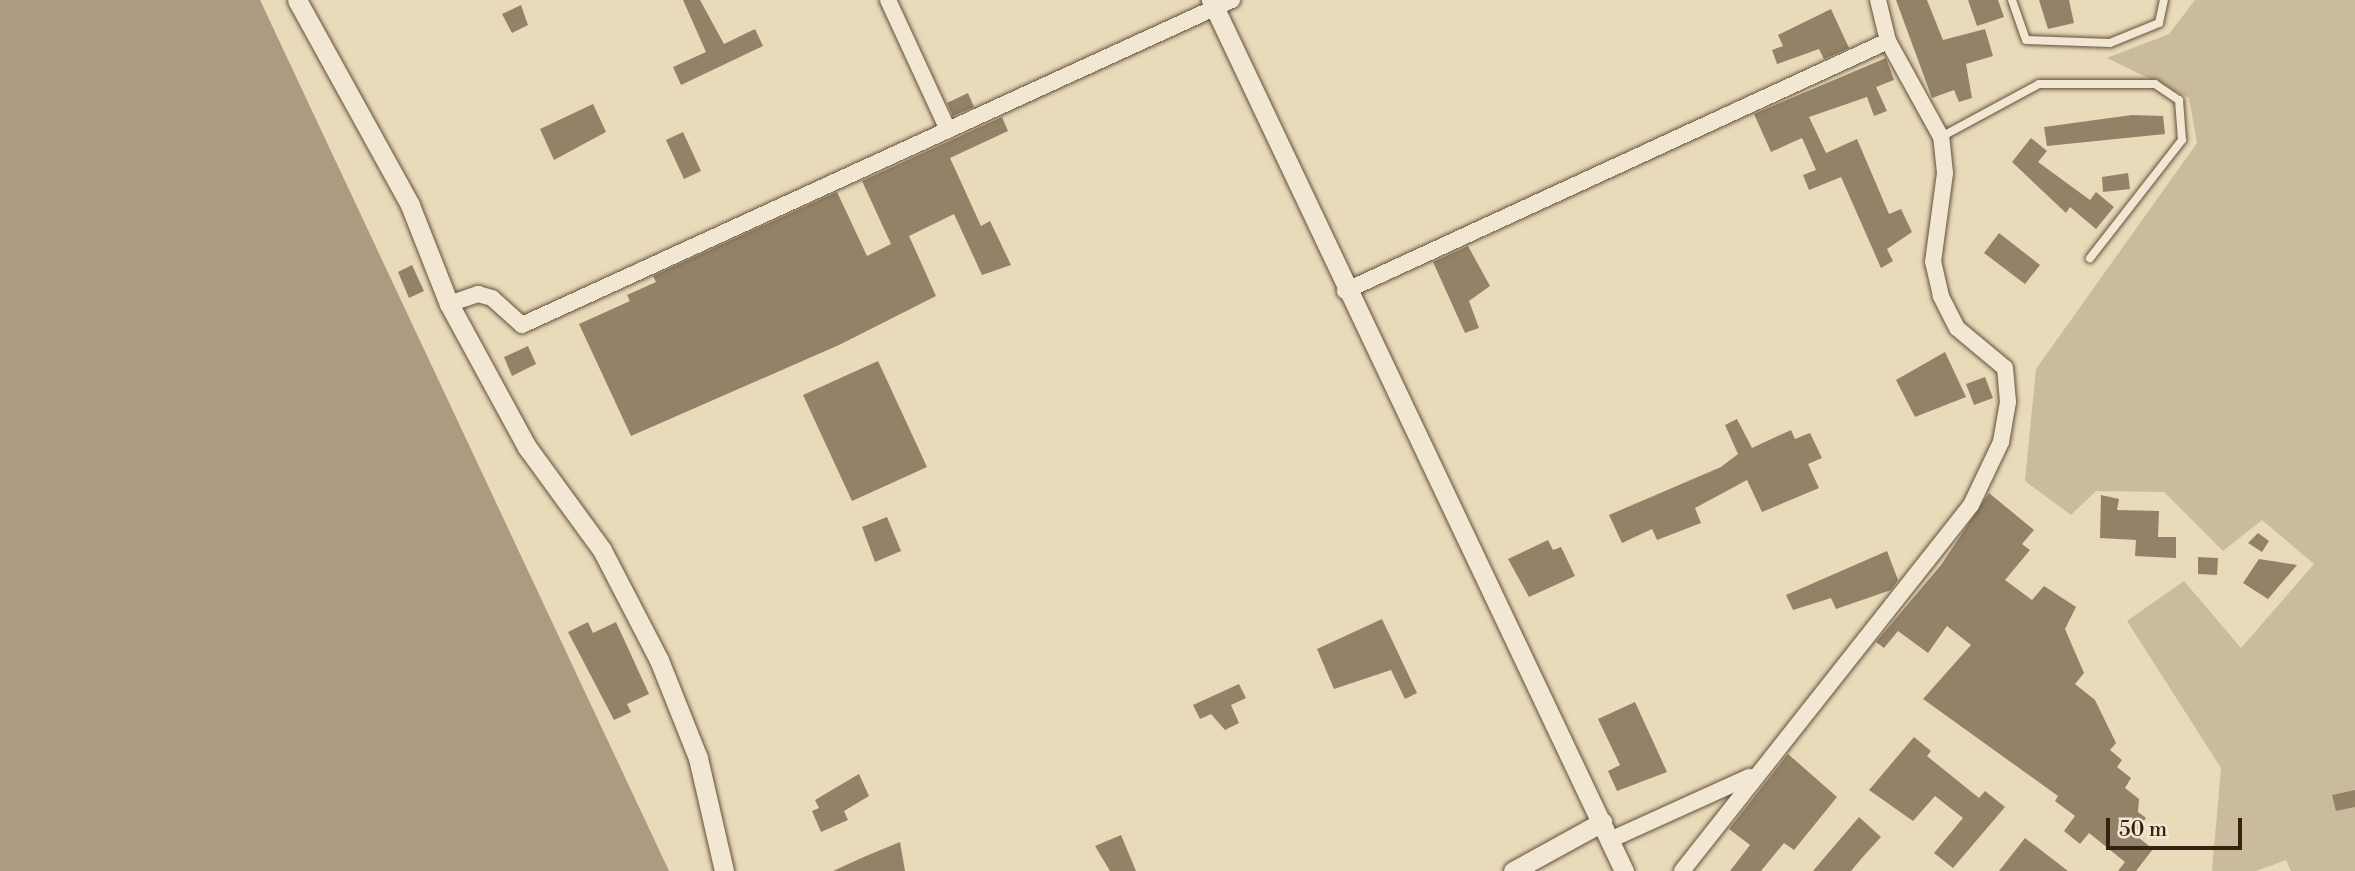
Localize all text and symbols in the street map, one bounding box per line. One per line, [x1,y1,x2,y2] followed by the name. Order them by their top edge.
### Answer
[2110,804,2246,848] scale bar
[2119,817,2167,843] text: 50 m

